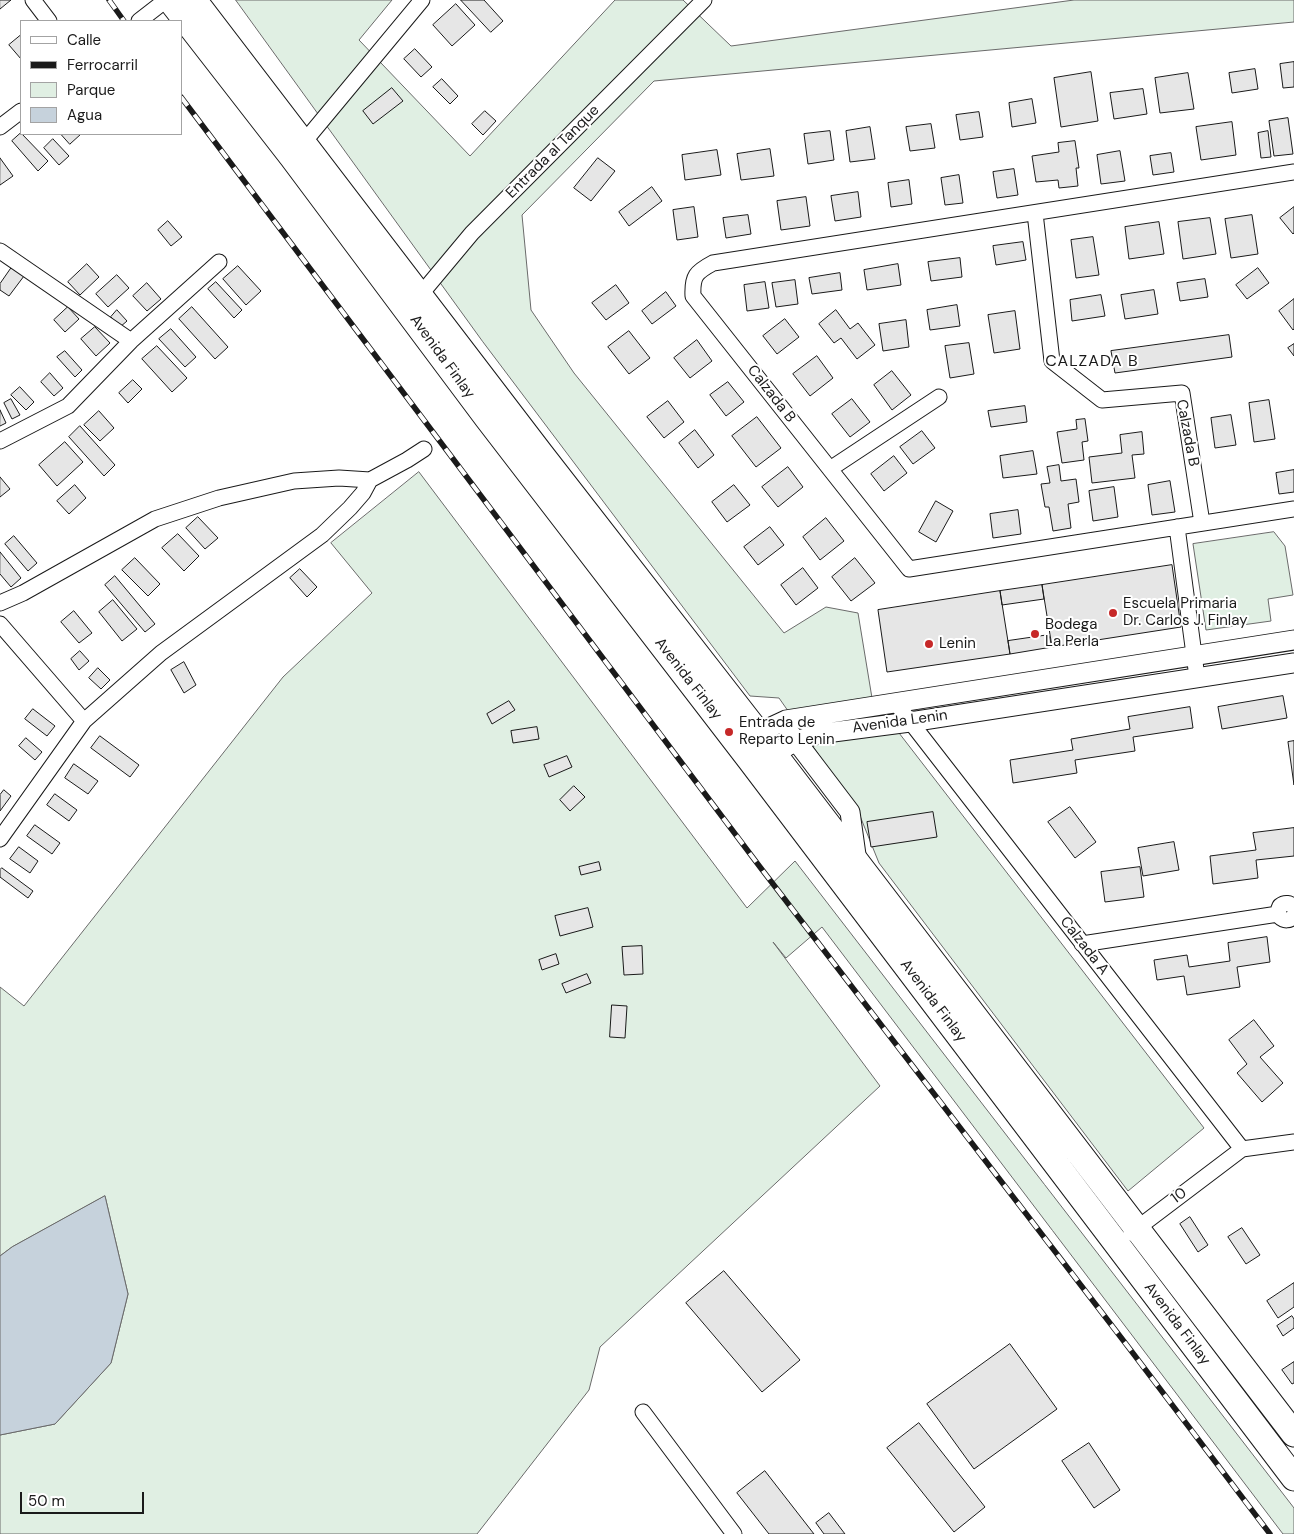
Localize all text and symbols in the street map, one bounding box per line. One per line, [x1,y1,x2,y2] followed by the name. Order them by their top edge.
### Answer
[20,20,182,135] legend
[67,30,101,50] text: Calle
[67,55,138,75] text: Ferrocarril
[67,80,115,100] text: Parque
[503,102,603,202] street label: Entrada al Tanque
[67,105,102,125] text: Agua
[406,312,478,402] street label: Avenida Finlay
[1044,352,1140,372] district label: CALZADA B
[743,362,799,426] street label: Calzada B
[1172,398,1202,468] street label: Calzada B
[1123,595,1247,630] place label: Escuela Primaria Dr. Carlos J. Finlay
[1107,607,1119,619] marker: Escuela Primaria Dr. Carlos J. Finlay
[1045,616,1099,651] place label: Bodega La Perla
[1029,628,1041,640] marker: Bodega La Perla
[650,635,726,723] street label: Avenida Finlay
[939,635,976,653] place label: Lenin
[923,638,935,650] marker: Lenin
[851,706,949,738] street label: Avenida Lenin
[739,714,835,749] place label: Entrada de Reparto Lenin
[723,726,735,738] marker: Entrada de Reparto Lenin
[1056,913,1112,979] street label: Calzada A
[896,956,970,1046] street label: Avenida Finlay
[1168,1184,1190,1208] street label: 10
[1140,1279,1214,1369] street label: Avenida Finlay
[22,1482,146,1514] scale bar
[28,1491,65,1511] text: 50 m

